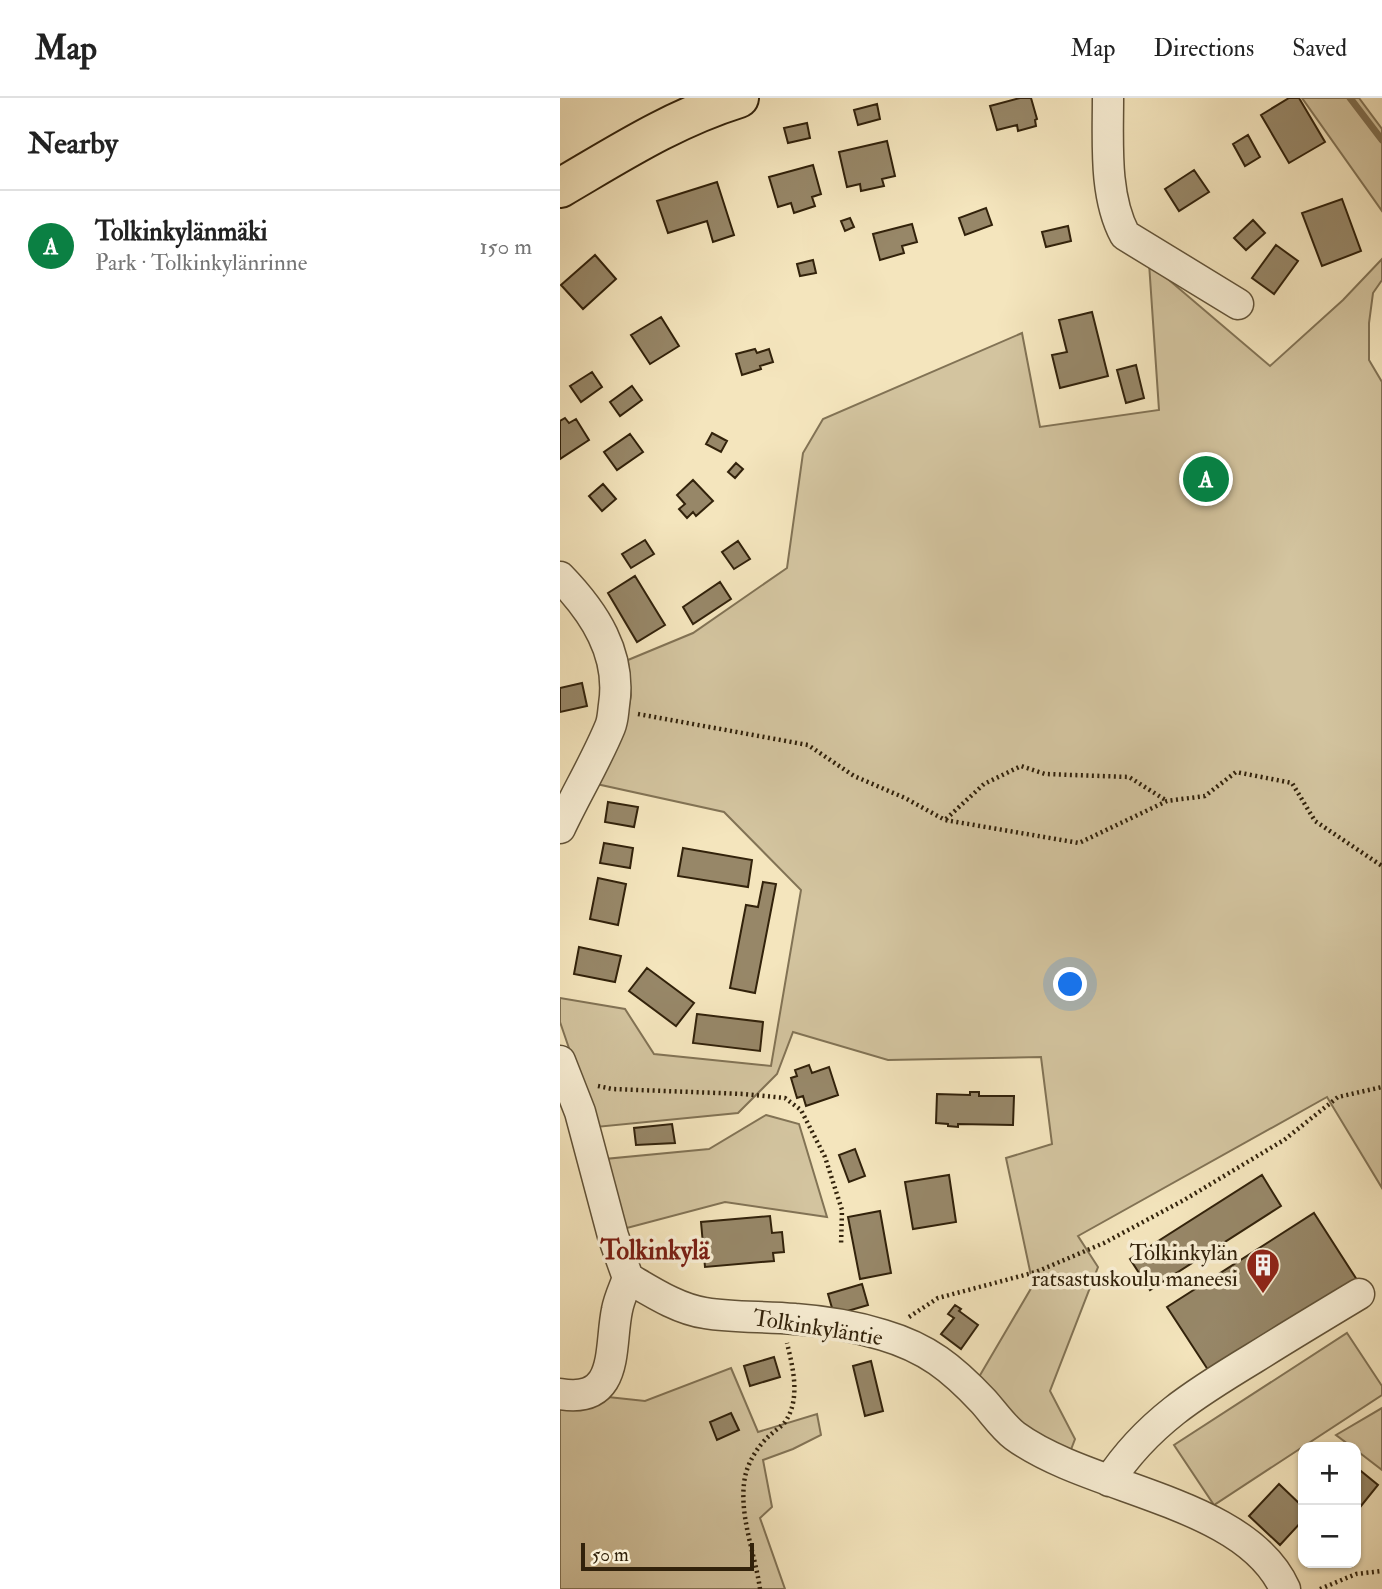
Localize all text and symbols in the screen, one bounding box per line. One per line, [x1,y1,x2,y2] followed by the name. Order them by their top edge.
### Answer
[35,28,97,69] text: Map
[1070,33,1115,64] text: Map
[1153,33,1254,64] text: Directions
[1292,33,1347,64] text: Saved
[28,125,118,162] text: Nearby
[95,216,268,248] text: Tolkinkylänmäki
[44,232,58,261] text: A
[479,232,532,261] text: 150 m
[95,248,307,277] text: Park · Tolkinkylänrinne
[1183,453,1229,505] pin: A
[1053,967,1087,1001] your location
[600,1235,711,1268] district label: Tolkinkylä
[1032,1238,1238,1293] place label: Tolkinkylän ratsastuskoulu maneesi
[1244,1246,1282,1295] building icon: Tolkinkylän ratsastuskoulu maneesi
[751,1303,885,1352] street label: Tolkinkyläntie
[1298,1442,1361,1568] map controls
[1298,1442,1361,1505] button: +
[1298,1505,1361,1568] button: −
[581,1540,754,1572] scale bar
[592,1543,629,1567] text: 50 m

